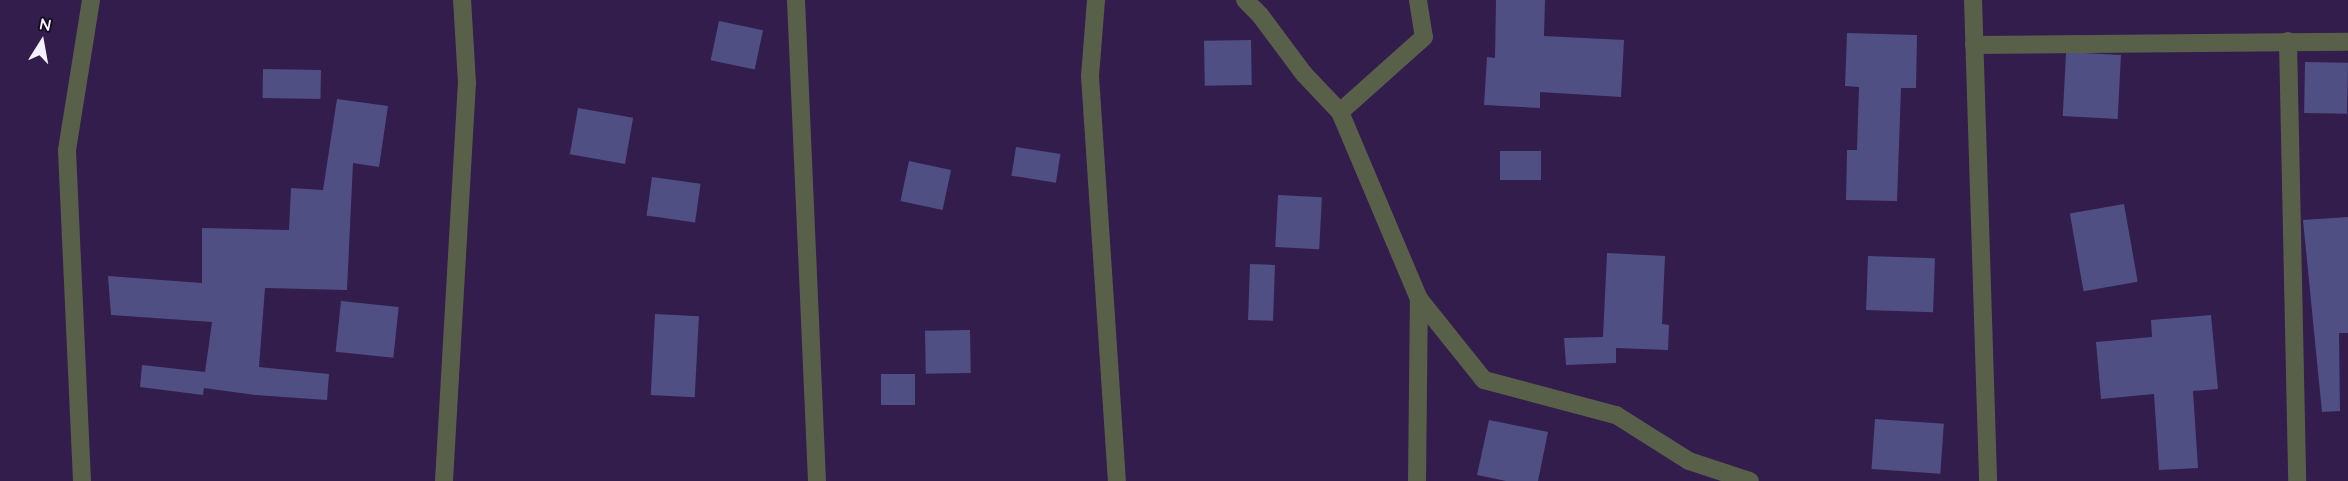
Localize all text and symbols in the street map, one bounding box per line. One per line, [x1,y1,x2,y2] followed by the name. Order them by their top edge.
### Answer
[12,12,72,72] north arrow
[38,13,53,35] text: N

